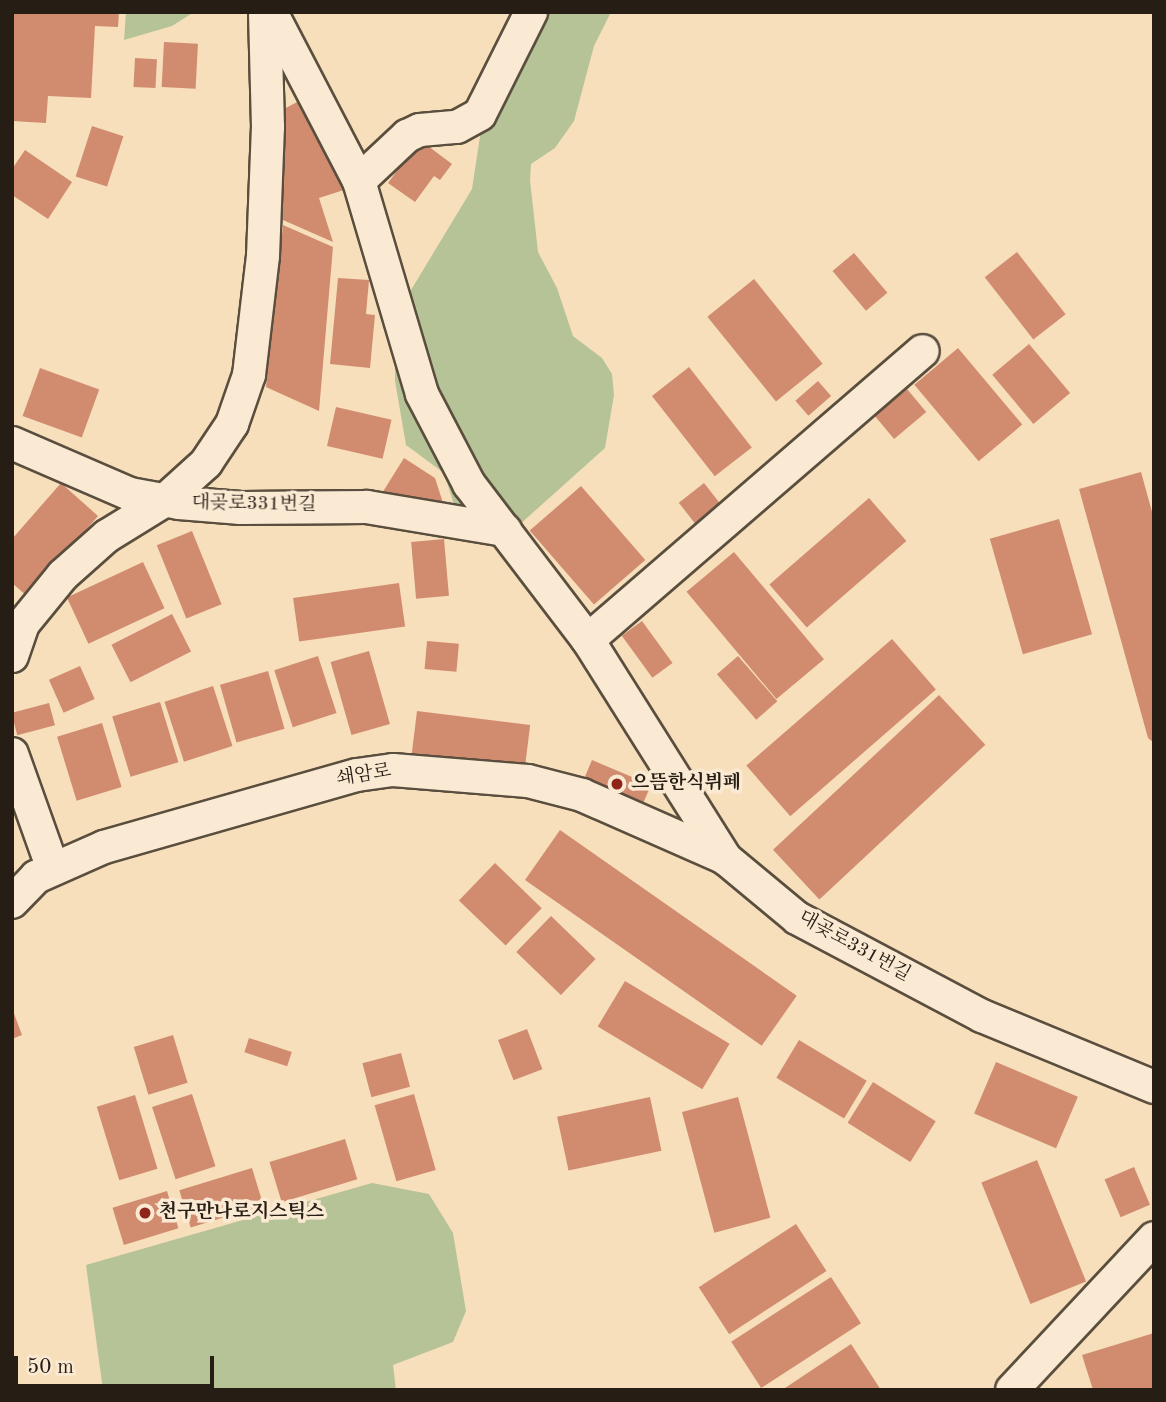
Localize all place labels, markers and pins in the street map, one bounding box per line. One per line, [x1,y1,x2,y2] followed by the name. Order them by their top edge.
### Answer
[631,773,741,795] place label: 으뜸한식뷔페
[609,776,625,792] marker: 으뜸한식뷔페
[159,1202,324,1224] place label: 천구만나로지스틱스
[137,1205,153,1221] marker: 천구만나로지스틱스

